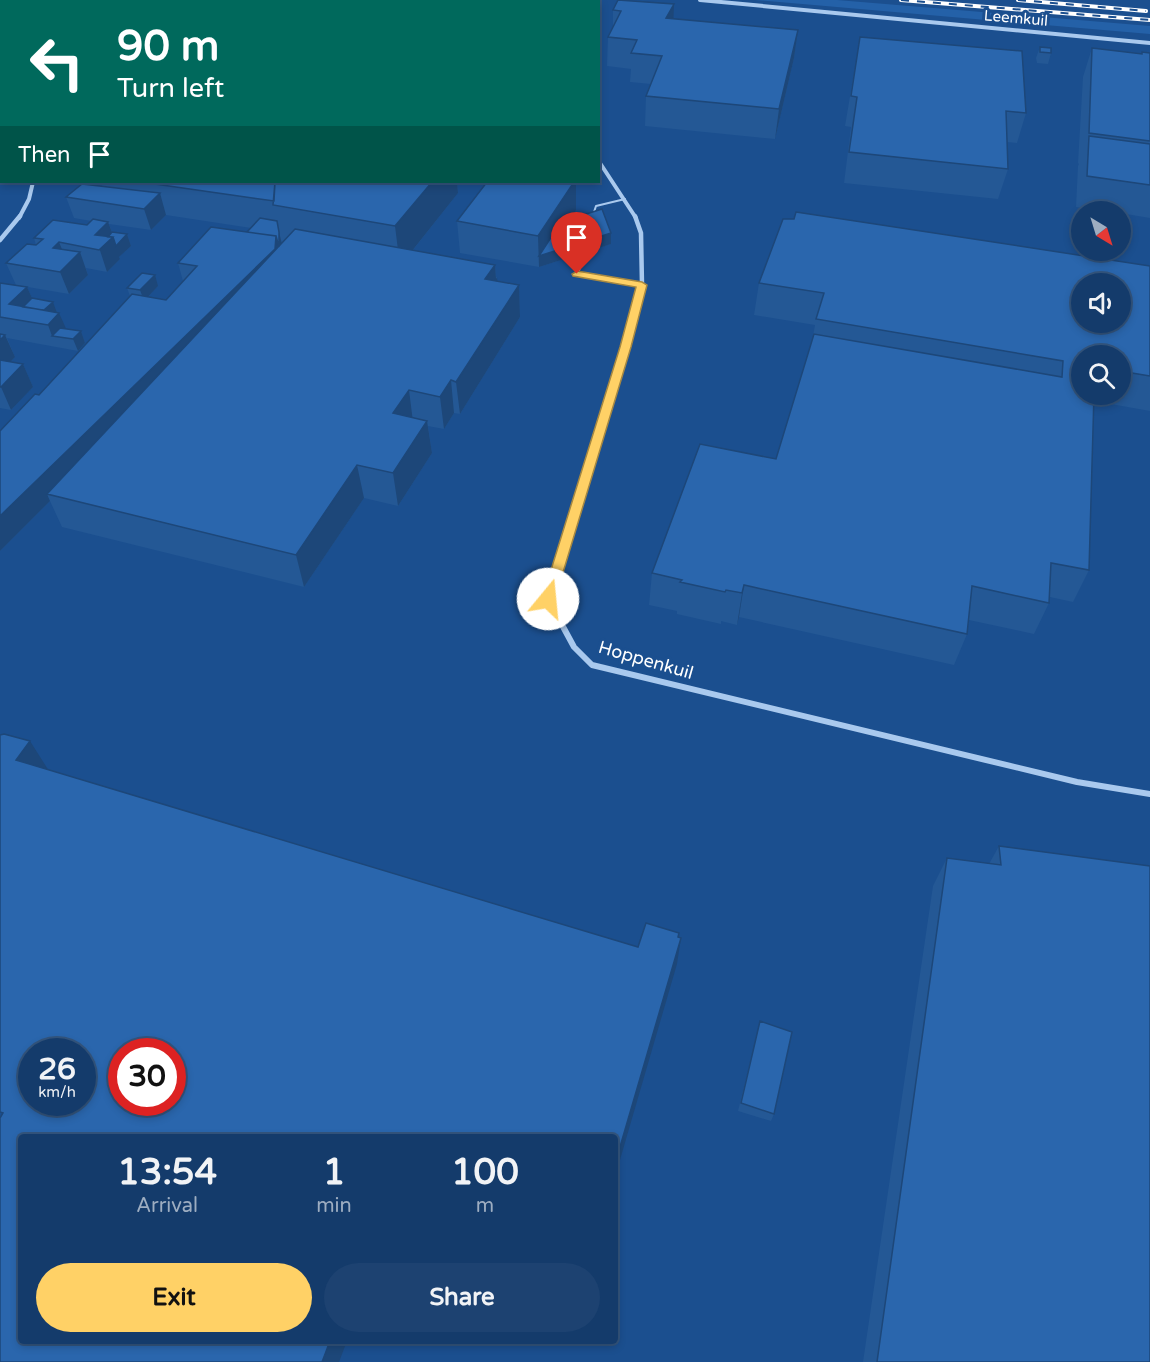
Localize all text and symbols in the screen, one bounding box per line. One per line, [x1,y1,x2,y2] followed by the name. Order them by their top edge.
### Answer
[983,6,1049,30] street label: Leemkuil
[117,21,219,72] text: 90 m
[18,24,96,102] icon: left
[117,72,224,105] text: Turn left
[83,138,116,171] icon: arrive
[18,142,71,168] text: Then
[1071,201,1131,261] north arrow
[1071,201,1131,405] map controls
[551,212,602,274] pin
[560,221,593,254] icon: arrive
[1071,273,1131,333] button: sound
[1071,345,1131,405] button: search
[516,567,580,631] position arrow
[596,636,696,684] street label: Hoppenkuil
[108,1038,186,1116] speed limit sign: 30
[38,1051,76,1088] text: 26
[38,1083,76,1101] text: km/h
[117,1151,217,1194] text: 13:54
[323,1151,345,1194] text: 1
[451,1151,519,1194] text: 100
[136,1194,198,1218] text: Arrival
[316,1194,352,1218] text: min
[476,1194,494,1218] text: m
[36,1263,312,1332] button: Exit
[324,1263,600,1332] button: Share

